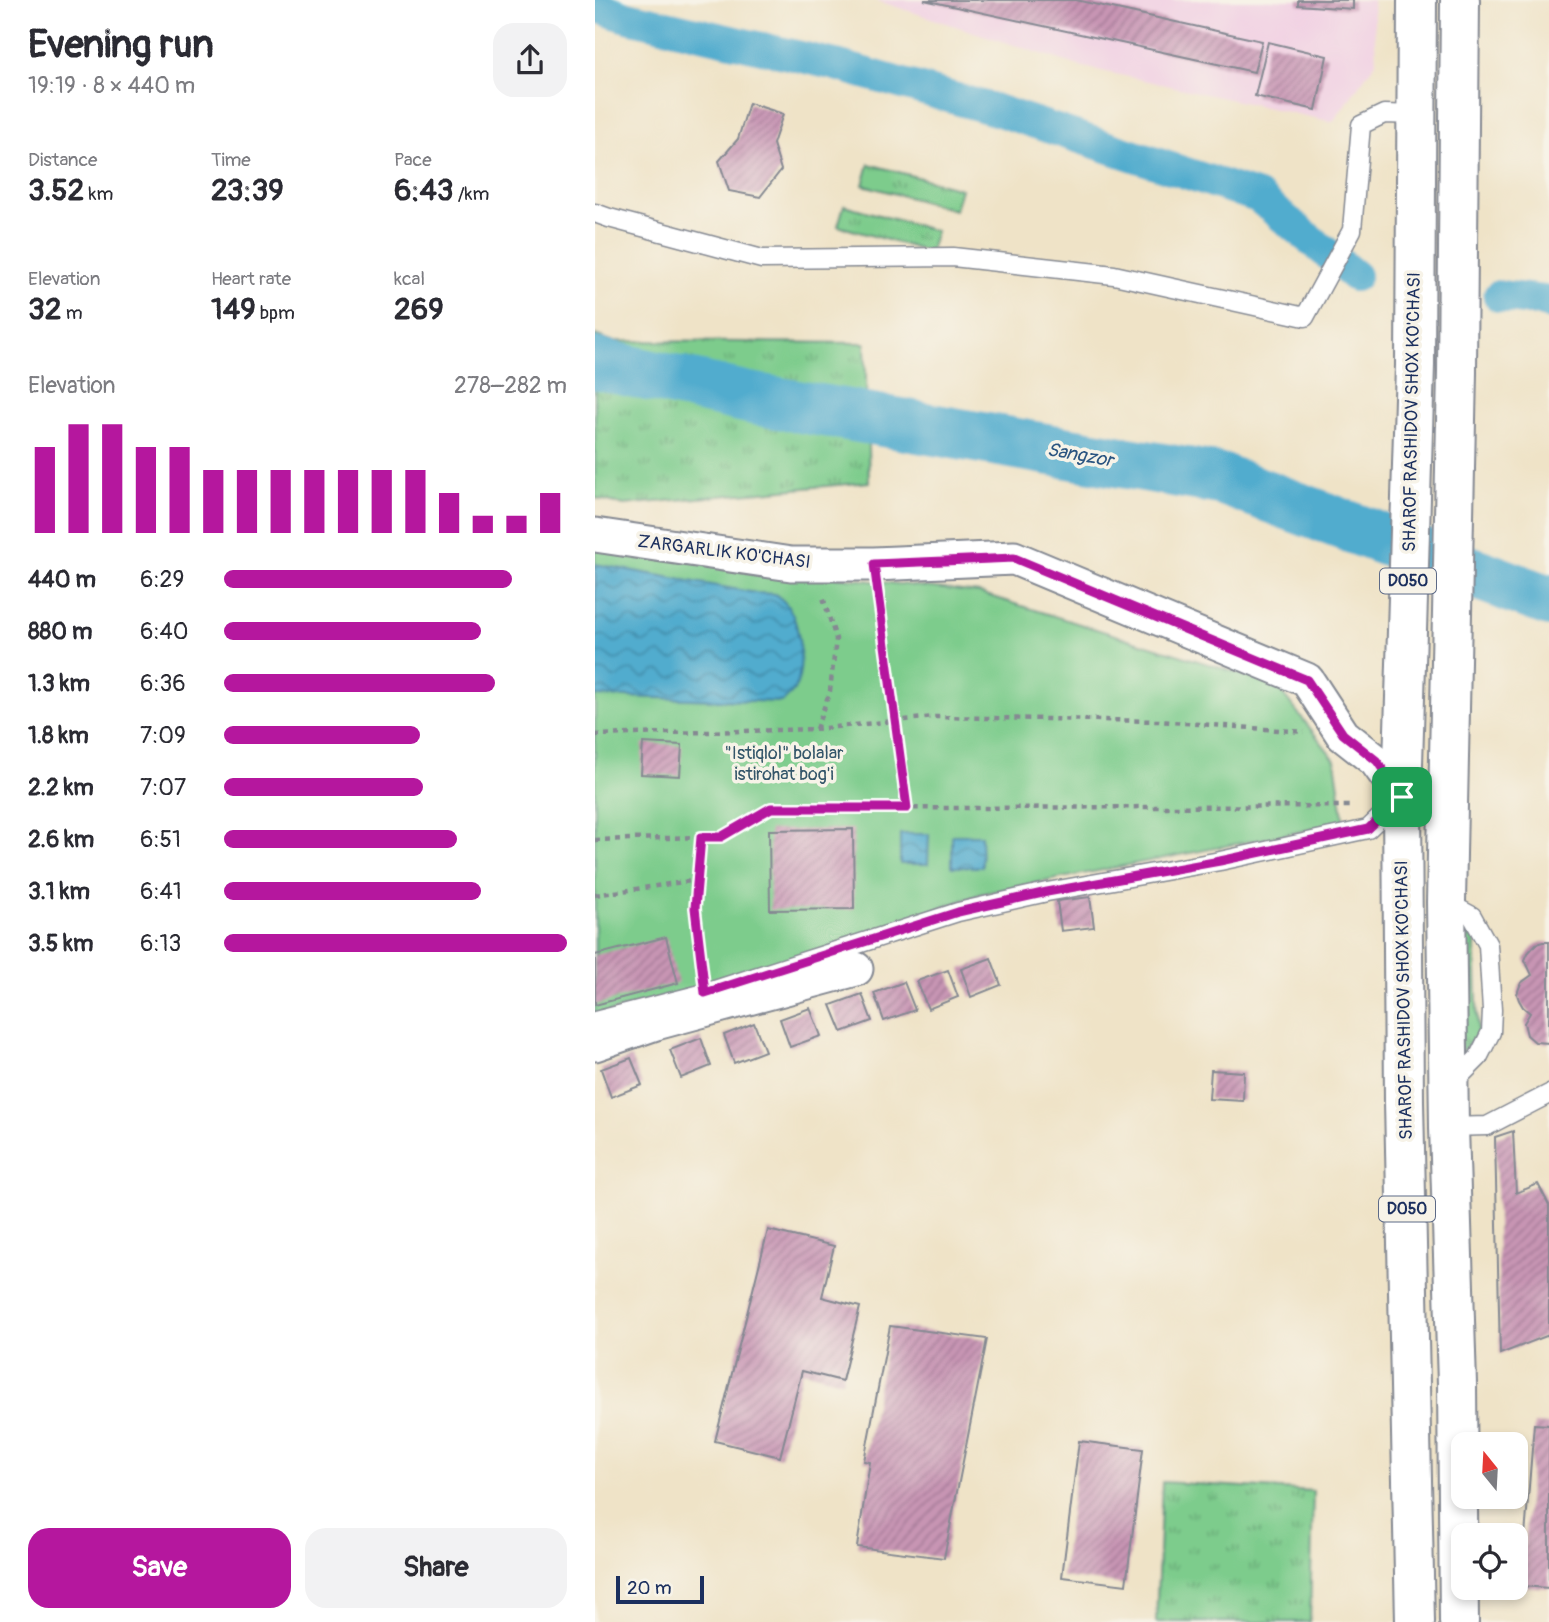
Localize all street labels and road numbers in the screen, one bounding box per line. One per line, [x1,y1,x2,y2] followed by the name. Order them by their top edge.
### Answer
[1398,272,1426,552] street label: SHAROF RASHIDOV SHOX KO'CHASI
[636,530,812,574] street label: ZARGARLIK KO'CHASI
[1380,568,1436,594] road number: D050
[1390,860,1418,1140] street label: SHAROF RASHIDOV SHOX KO'CHASI
[1379,1196,1435,1222] road number: D050

